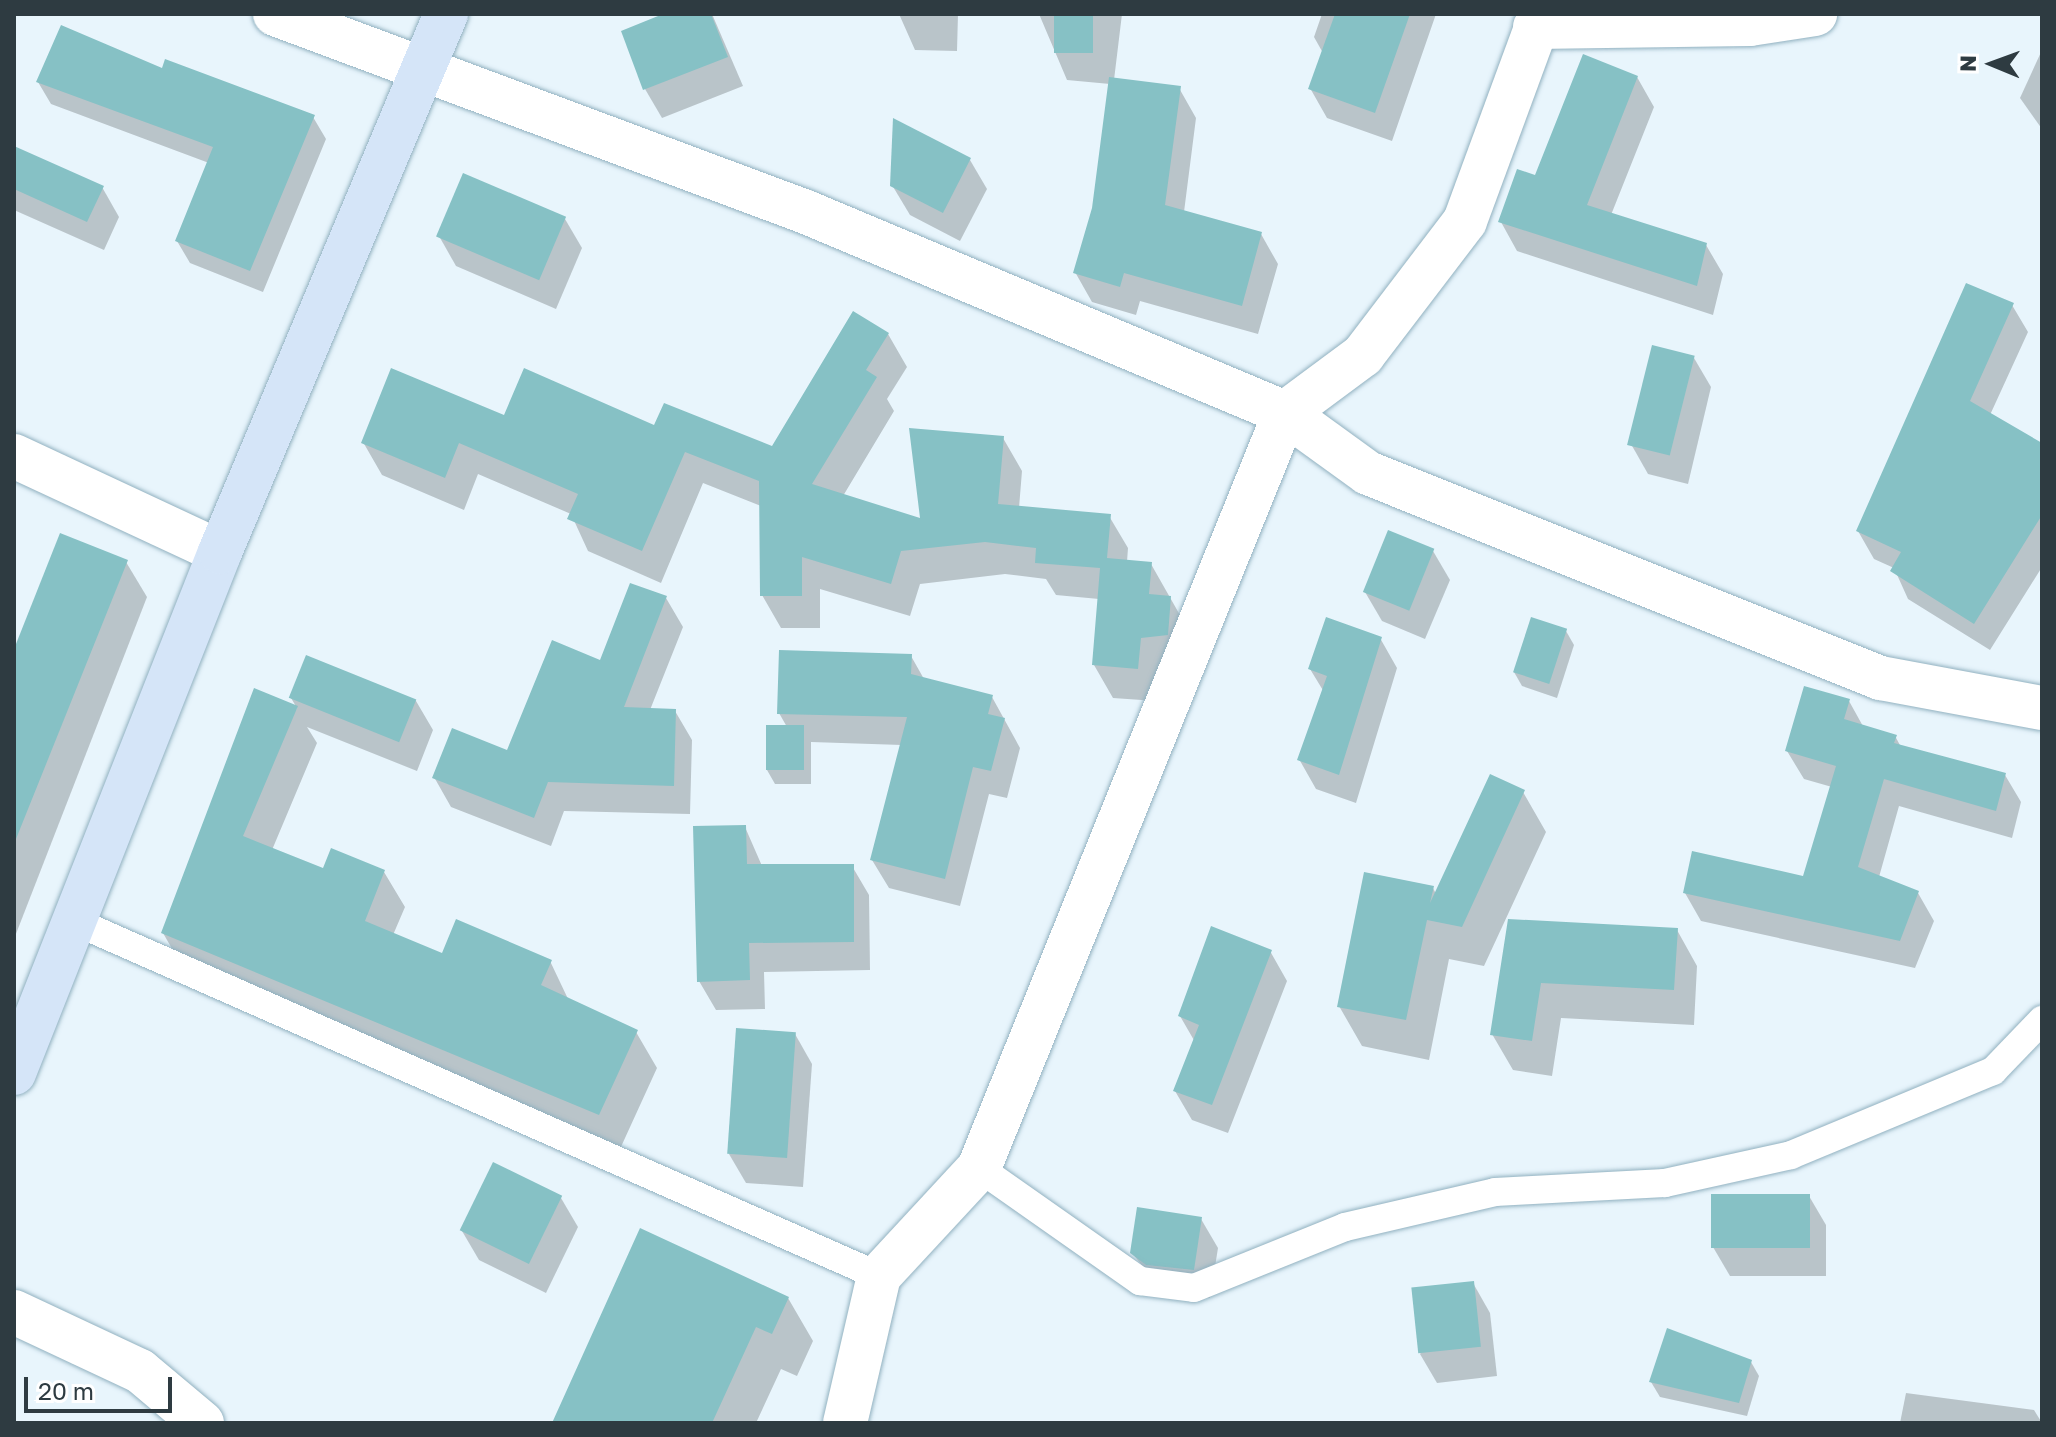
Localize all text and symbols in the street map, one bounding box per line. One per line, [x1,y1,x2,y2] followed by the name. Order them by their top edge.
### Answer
[1952,24,2032,104] north arrow
[1954,55,1981,72] text: N
[28,1361,176,1411] scale bar
[38,1376,94,1405] text: 20 m

